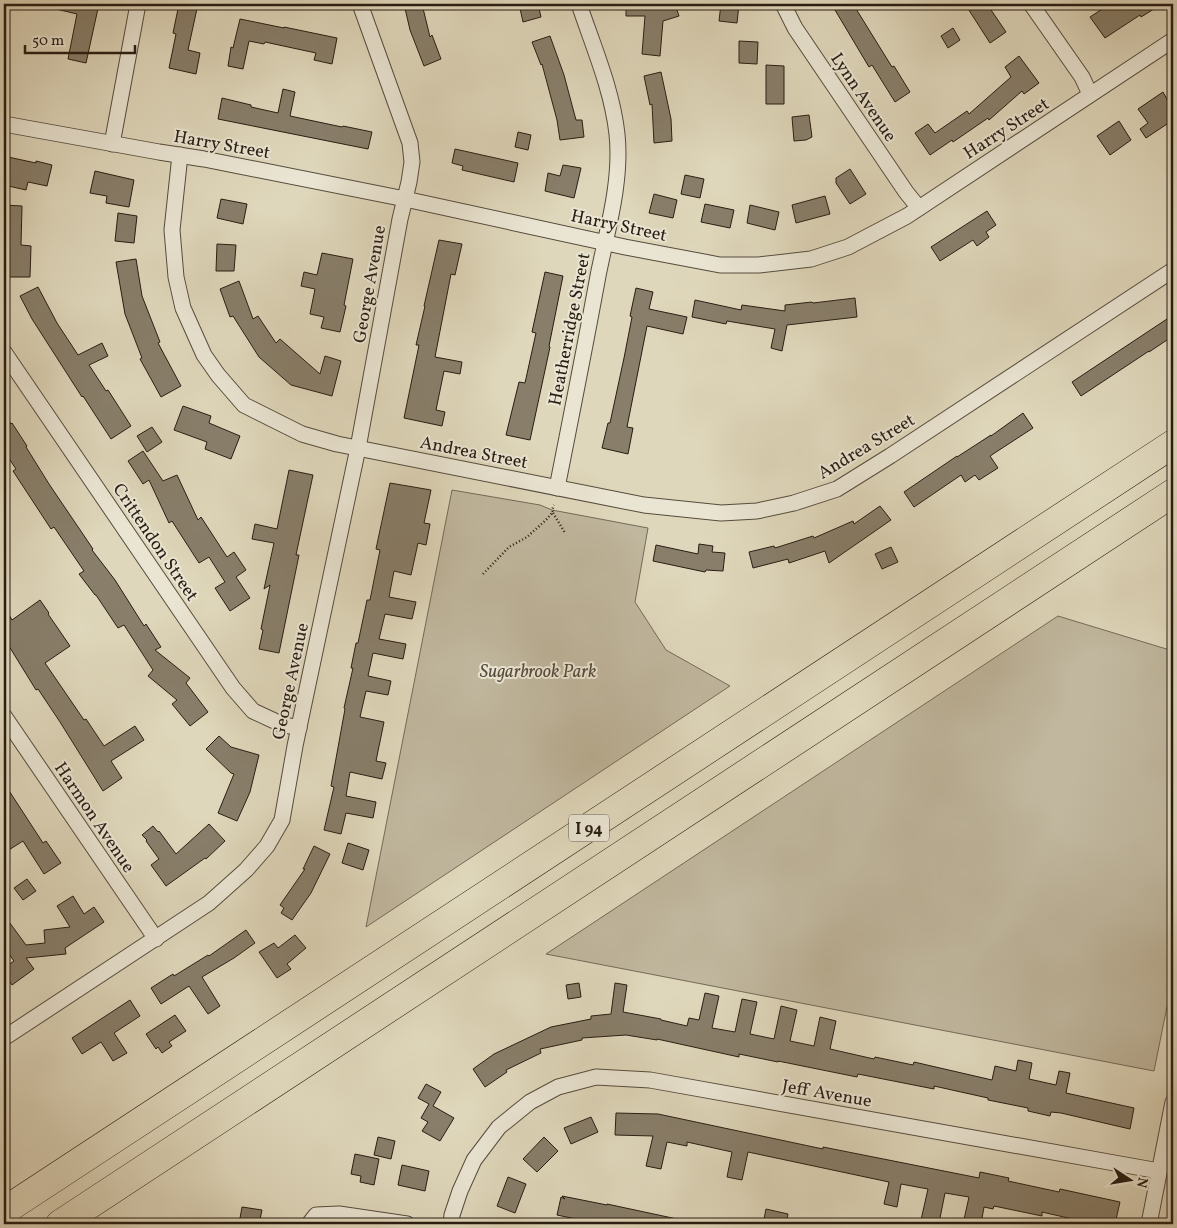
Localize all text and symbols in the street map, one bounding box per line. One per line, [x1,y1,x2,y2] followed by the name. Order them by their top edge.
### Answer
[25,22,135,54] scale bar
[32,31,64,52] text: 50 m
[824,48,902,147] street label: Lynn Avenue
[959,92,1055,166] street label: Harry Street
[172,125,272,166] street label: Harry Street
[568,204,669,249] street label: Harry Street
[348,223,393,345] street label: George Avenue
[543,251,598,408] street label: Heatherridge Street
[813,408,920,486] street label: Andrea Street
[418,431,530,476] street label: Andrea Street
[106,479,204,607] street label: Crittendon Street
[267,621,316,742] street label: George Avenue
[480,660,596,685] park label: Sugarbrook Park
[47,757,140,878] street label: Harmon Avenue
[569,814,609,841] road number: I 94
[780,1074,874,1115] street label: Jeff Avenue
[1104,1156,1154,1206] north arrow
[1131,1175,1152,1189] text: N

